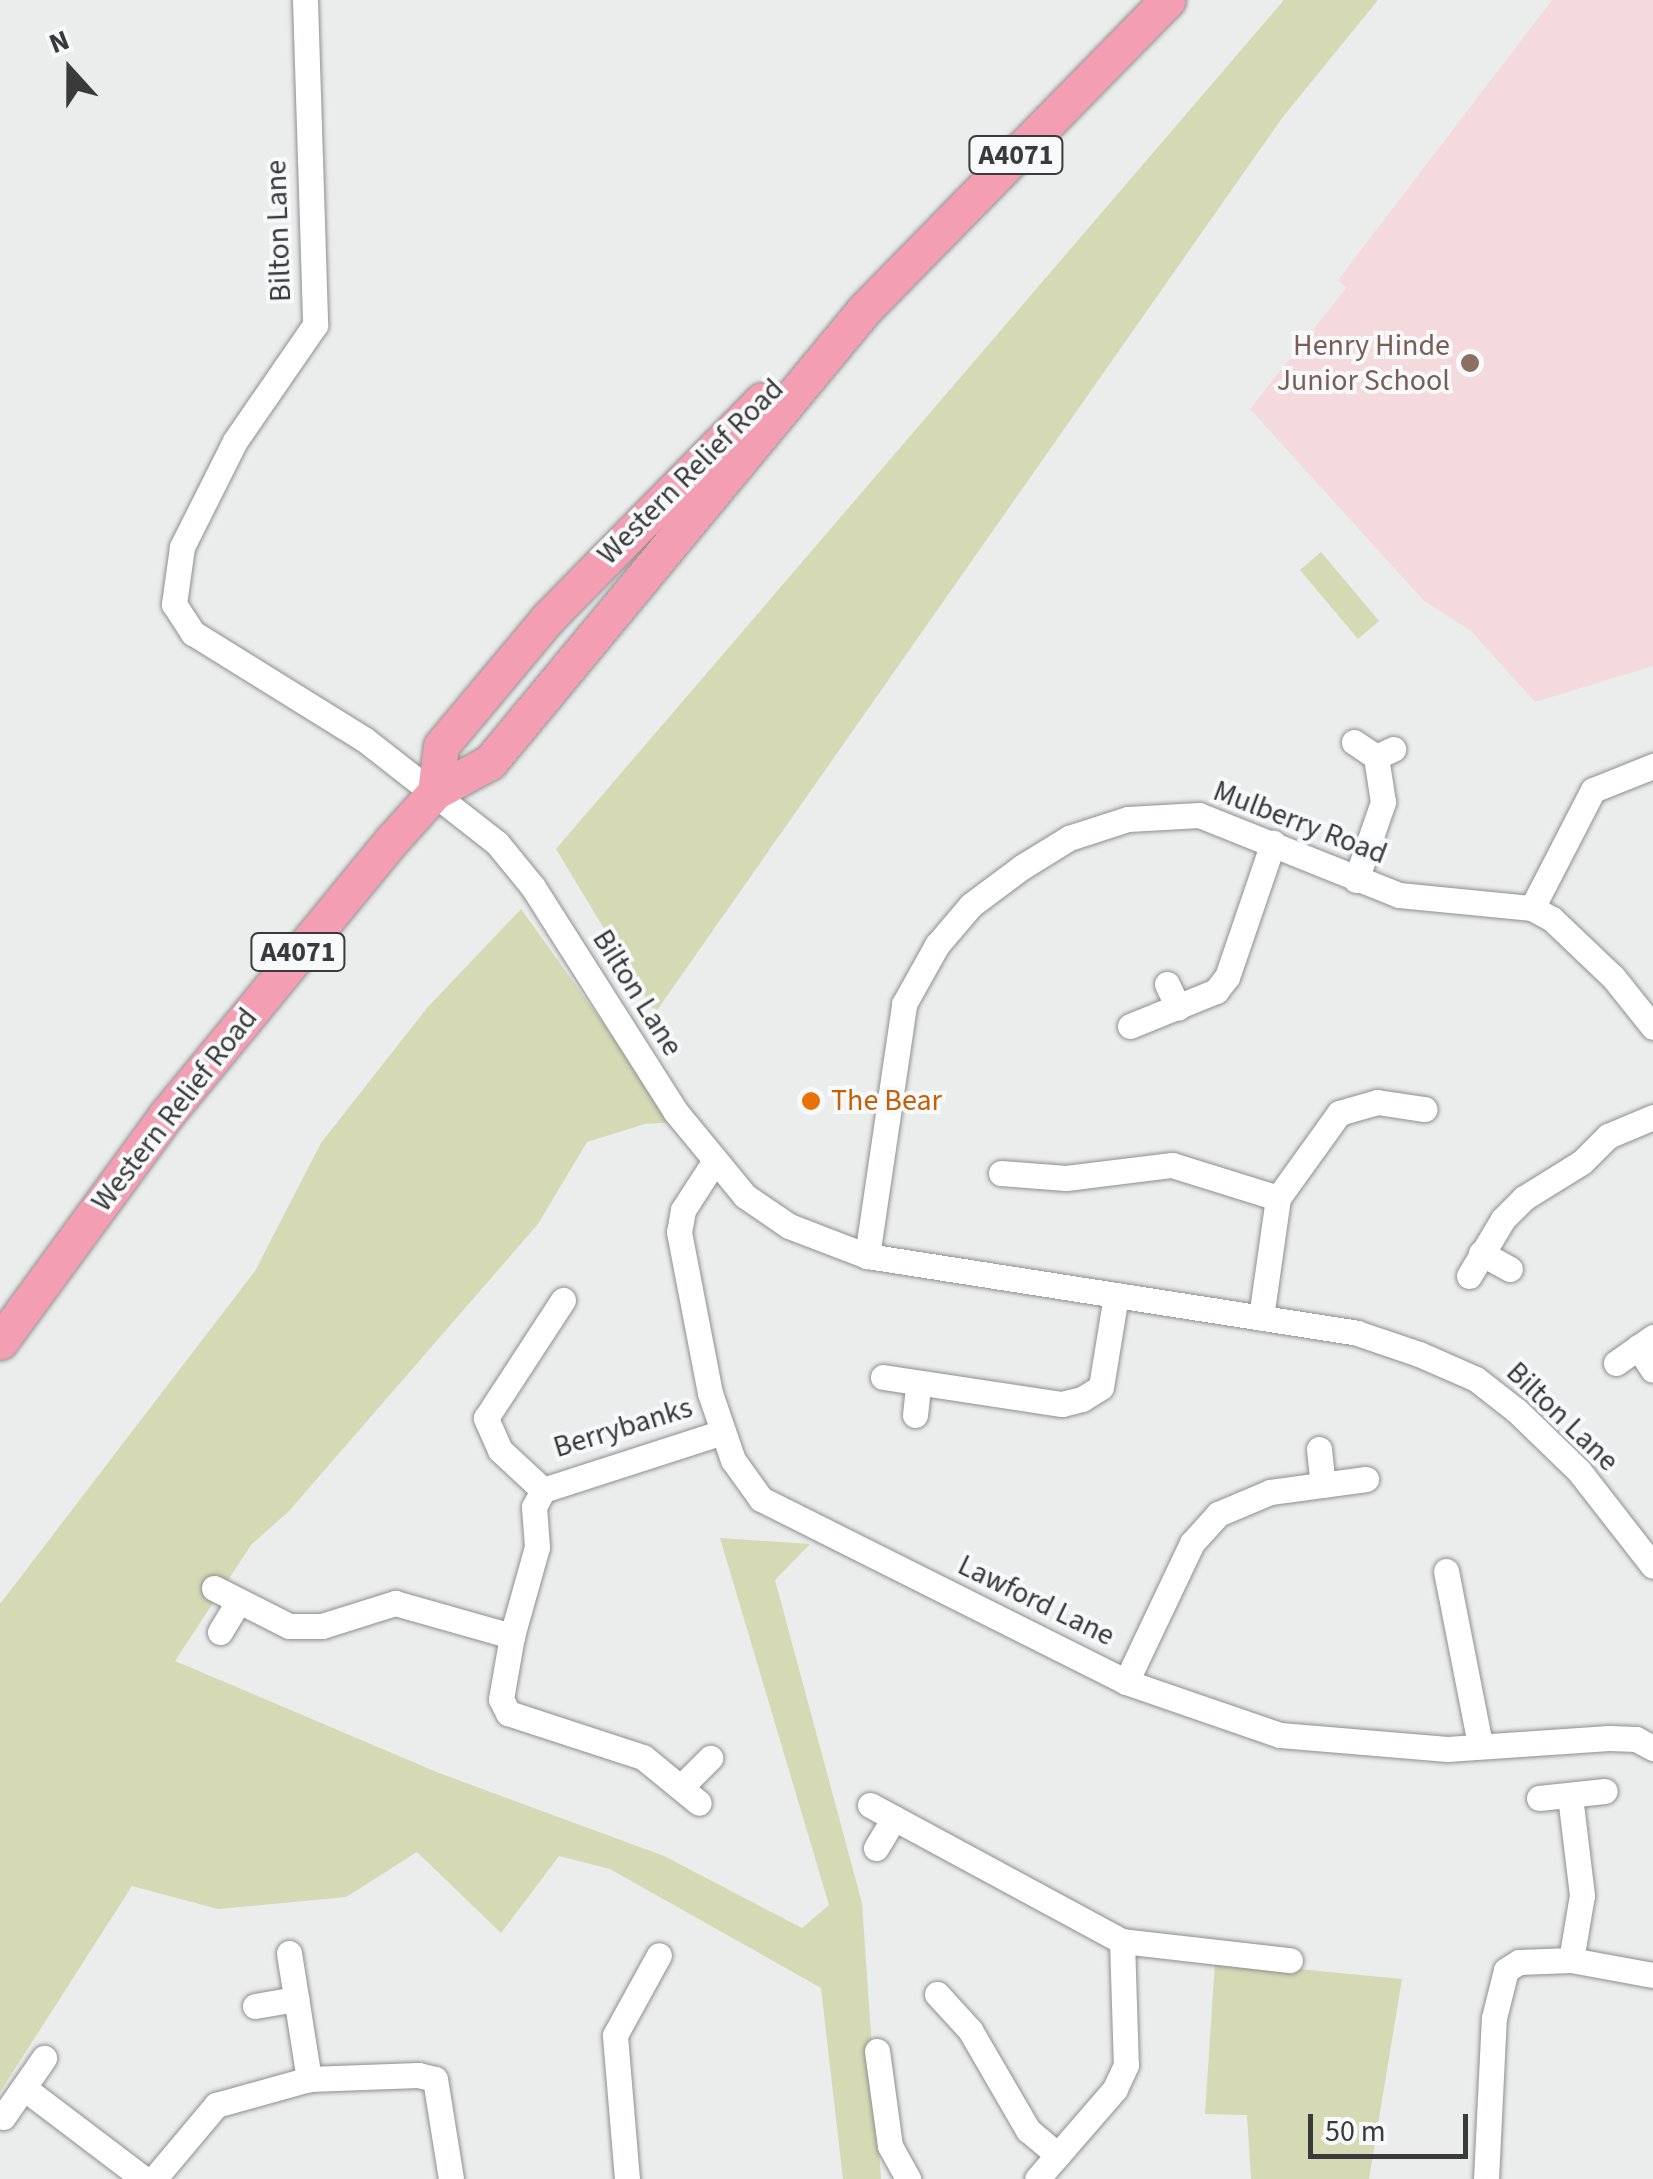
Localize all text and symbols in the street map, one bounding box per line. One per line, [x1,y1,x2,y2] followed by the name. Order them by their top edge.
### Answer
[20,20,120,120] north arrow
[43,20,75,64] text: N
[966,132,1066,178] road number: A4071
[259,159,299,303] street label: Bilton Lane
[1277,328,1450,398] place label: Henry Hinde Junior School
[1459,352,1481,374] marker: Henry Hinde Junior School
[590,371,792,573] street label: Western Relief Road
[1208,773,1392,873] street label: Mulberry Road
[584,923,690,1063] street label: Bilton Lane
[248,929,348,975] road number: A4071
[84,1001,266,1219] street label: Western Relief Road
[831,1083,942,1119] place label: The Bear
[800,1090,822,1112] marker: The Bear
[1498,1355,1626,1479] street label: Bilton Lane
[549,1390,697,1466] street label: Berrybanks
[952,1548,1120,1654] street label: Lawford Lane
[1313,2094,1473,2156] scale bar
[1325,2110,1386,2153] text: 50 m

